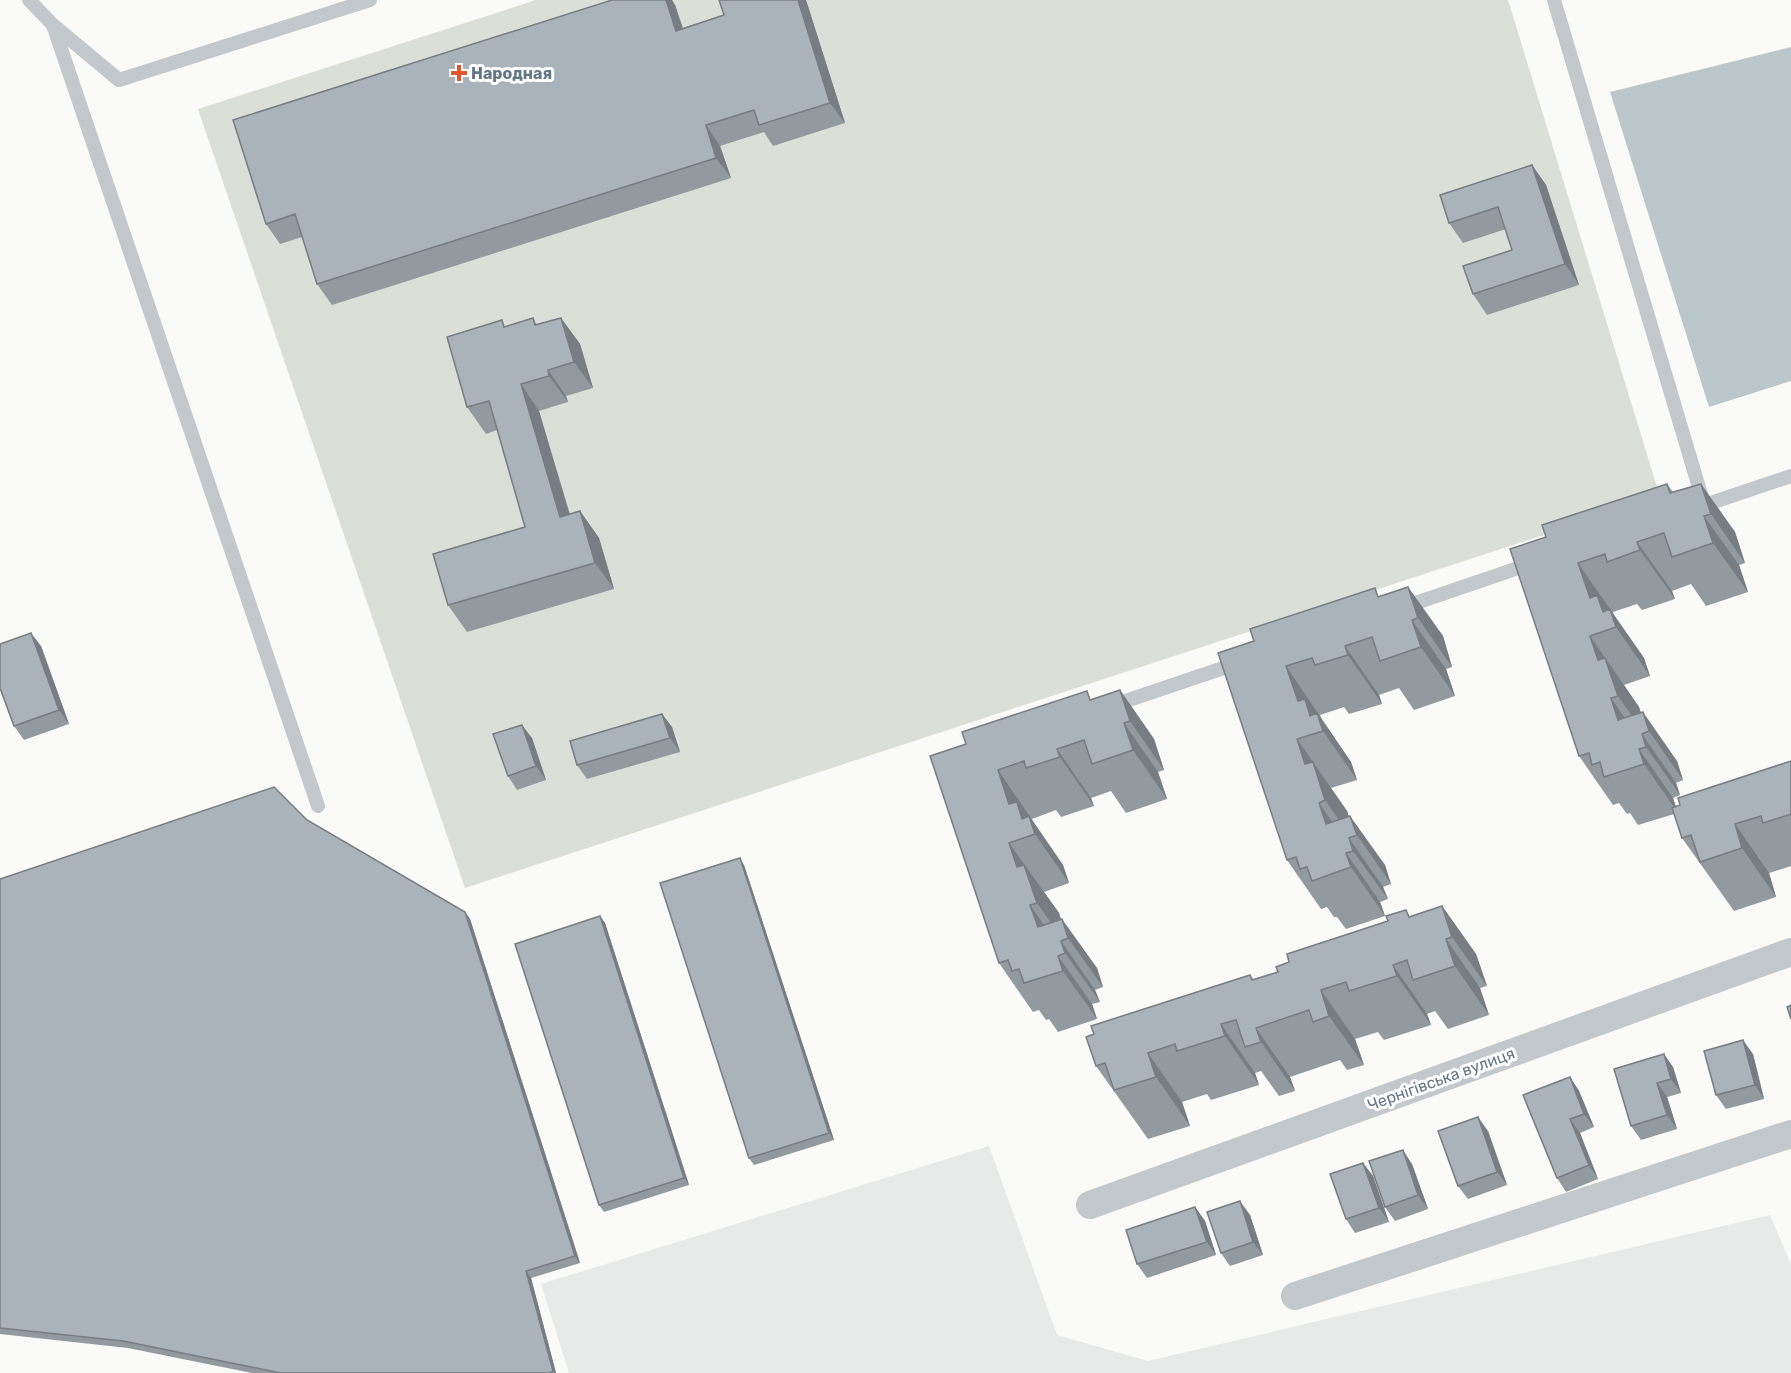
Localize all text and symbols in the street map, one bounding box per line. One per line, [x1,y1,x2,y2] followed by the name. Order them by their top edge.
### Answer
[471,64,552,83] place label: Народная
[452,66,466,80] marker: Народная
[1365,1044,1517,1114] street label: Чернігівська вулиця

